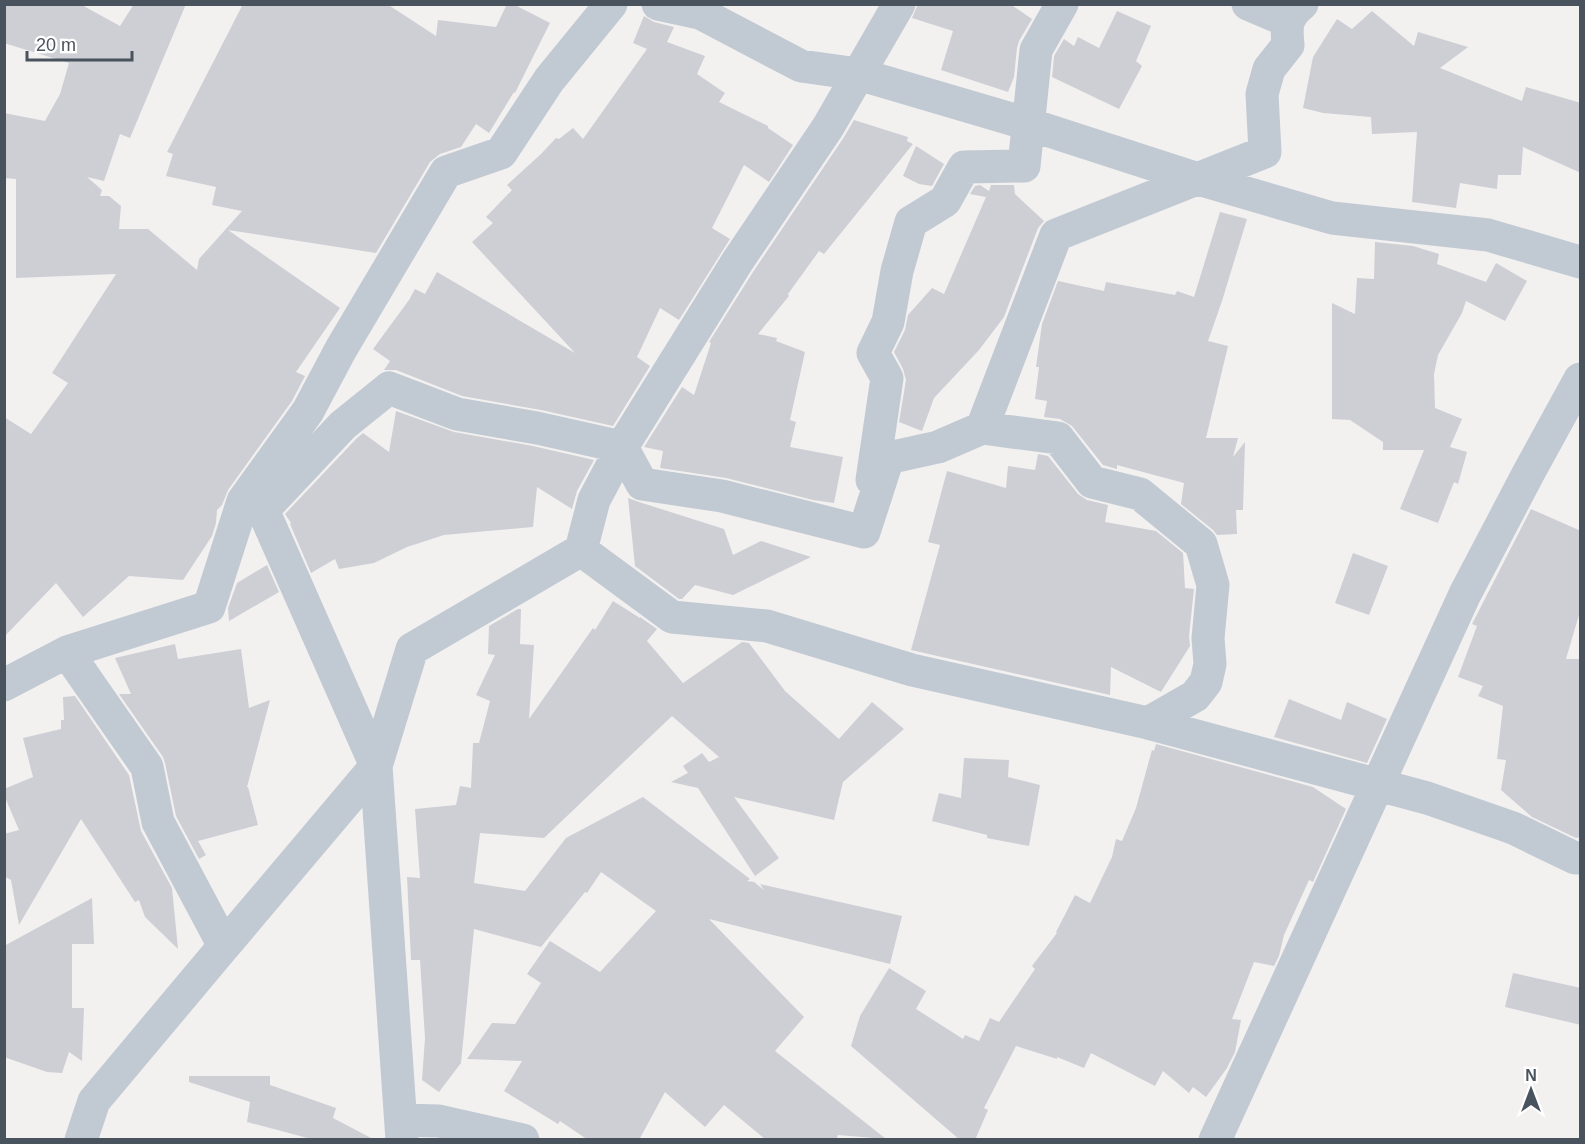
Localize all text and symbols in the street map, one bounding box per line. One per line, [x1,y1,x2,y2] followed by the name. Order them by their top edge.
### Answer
[27,24,132,62] scale bar
[36,35,76,55] text: 20 m
[1501,1060,1561,1120] north arrow
[1525,1067,1537,1084] text: N

